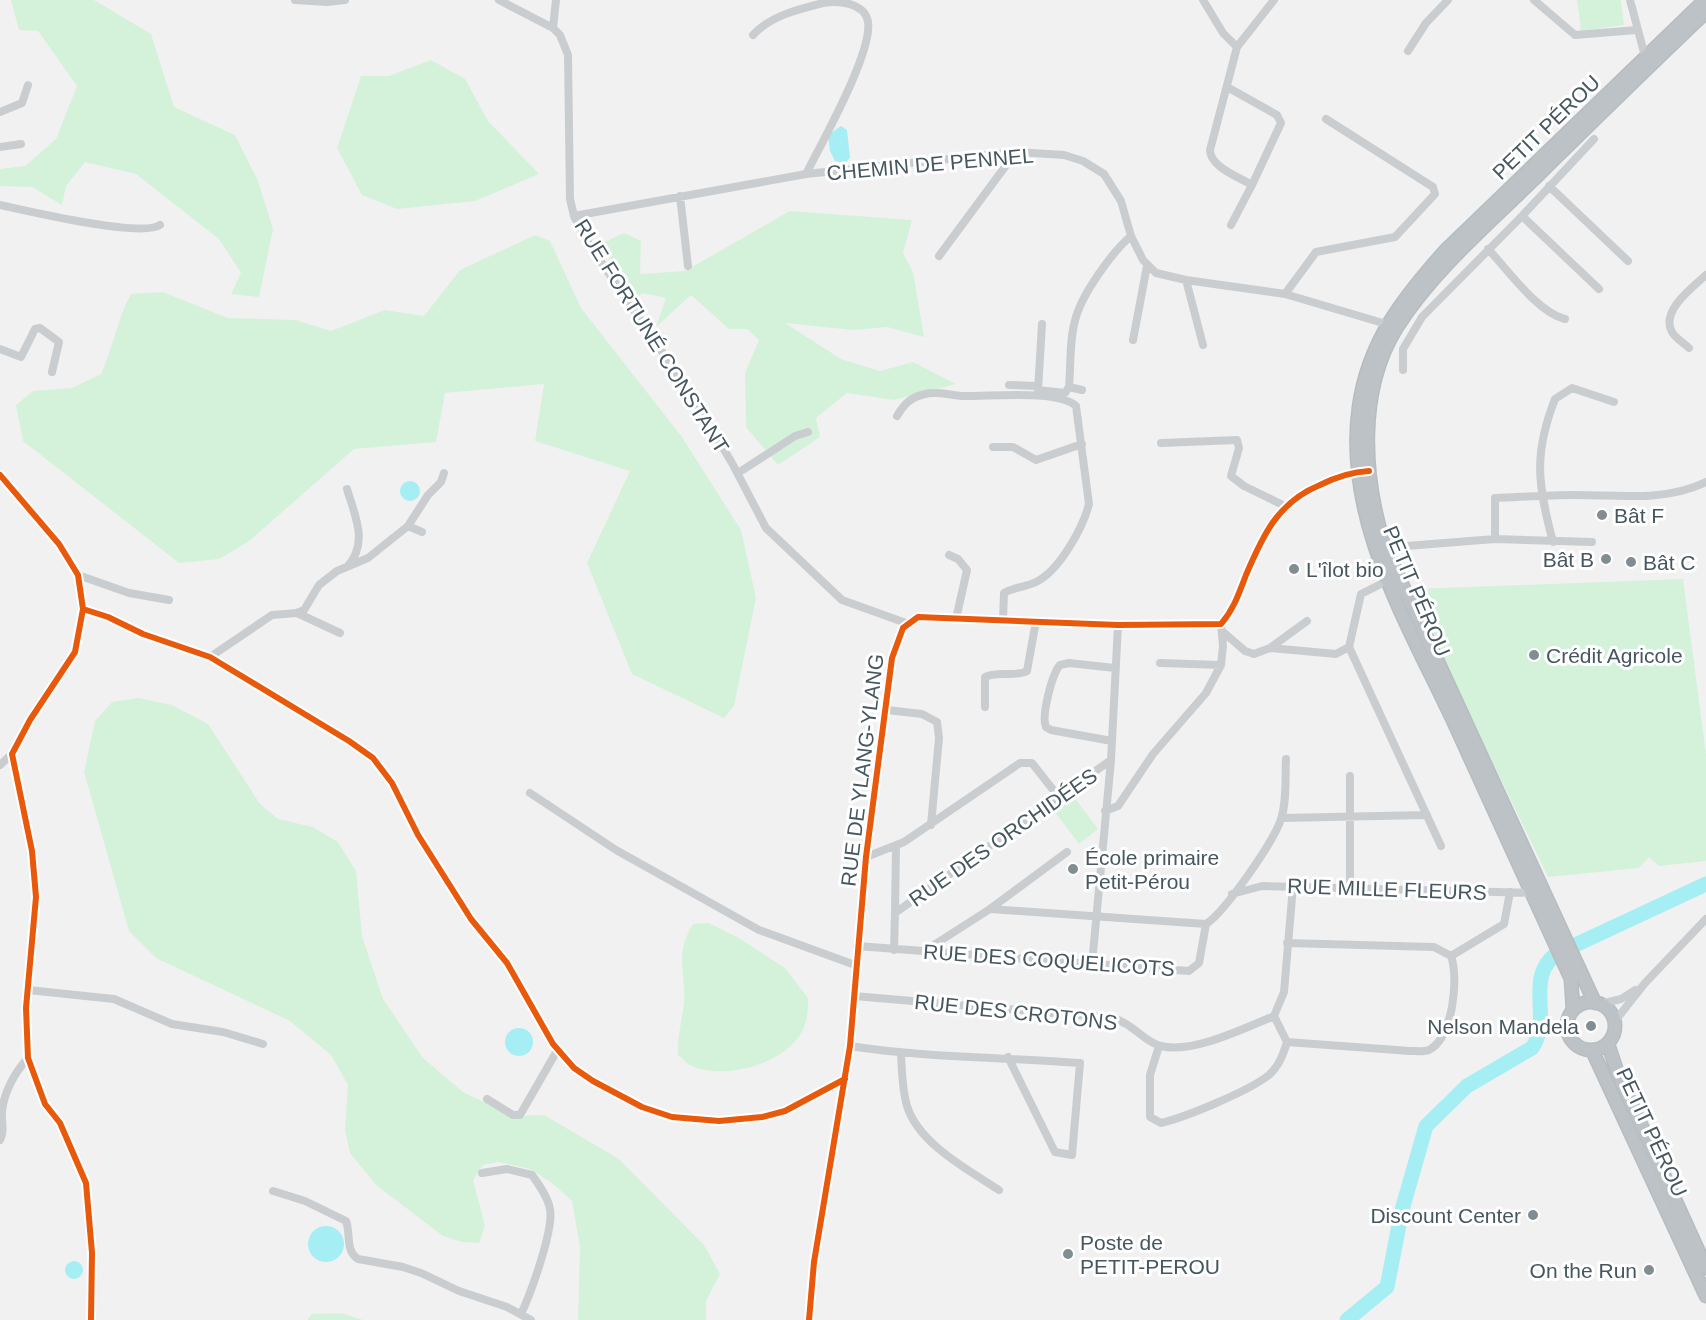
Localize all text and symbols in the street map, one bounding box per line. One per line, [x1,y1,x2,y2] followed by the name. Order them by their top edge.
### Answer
[1488,70,1604,184] street label: PETIT PÉROU
[826,143,1034,185] street label: CHEMIN DE PENNEL
[570,215,734,457] street label: RUE FORTUNÉ CONSTANT
[1614,504,1664,527] place label: Bât F
[1595,508,1609,522] marker: Bât F
[1379,522,1455,660] street label: PETIT PÉROU
[1543,548,1594,571] place label: Bât B
[1643,551,1696,574] place label: Bât C
[1599,552,1613,566] marker: Bât B
[1624,555,1638,569] marker: Bât C
[1306,558,1384,581] place label: L'îlot bio
[1287,562,1301,576] marker: L'îlot bio
[1546,644,1683,667] place label: Crédit Agricole
[1527,648,1541,662] marker: Crédit Agricole
[836,652,888,888] street label: RUE DE YLANG-YLANG
[905,763,1101,911] street label: RUE DES ORCHIDÉES
[1085,846,1219,893] place label: École primaire Petit-Pérou
[1066,862,1080,876] marker: École primaire Petit-Pérou
[1287,874,1487,904] street label: RUE MILLE FLEURS
[922,940,1176,980] street label: RUE DES COQUELICOTS
[913,990,1119,1034] street label: RUE DES CROTONS
[1427,1015,1579,1038] place label: Nelson Mandela
[1584,1019,1598,1033] marker: Nelson Mandela
[1612,1064,1692,1200] street label: PETIT PÉROU
[1370,1204,1521,1227] place label: Discount Center
[1526,1208,1540,1222] marker: Discount Center
[1080,1231,1220,1278] place label: Poste de PETIT-PEROU
[1061,1247,1075,1261] marker: Poste de PETIT-PEROU
[1530,1259,1637,1282] place label: On the Run
[1642,1263,1656,1277] marker: On the Run

